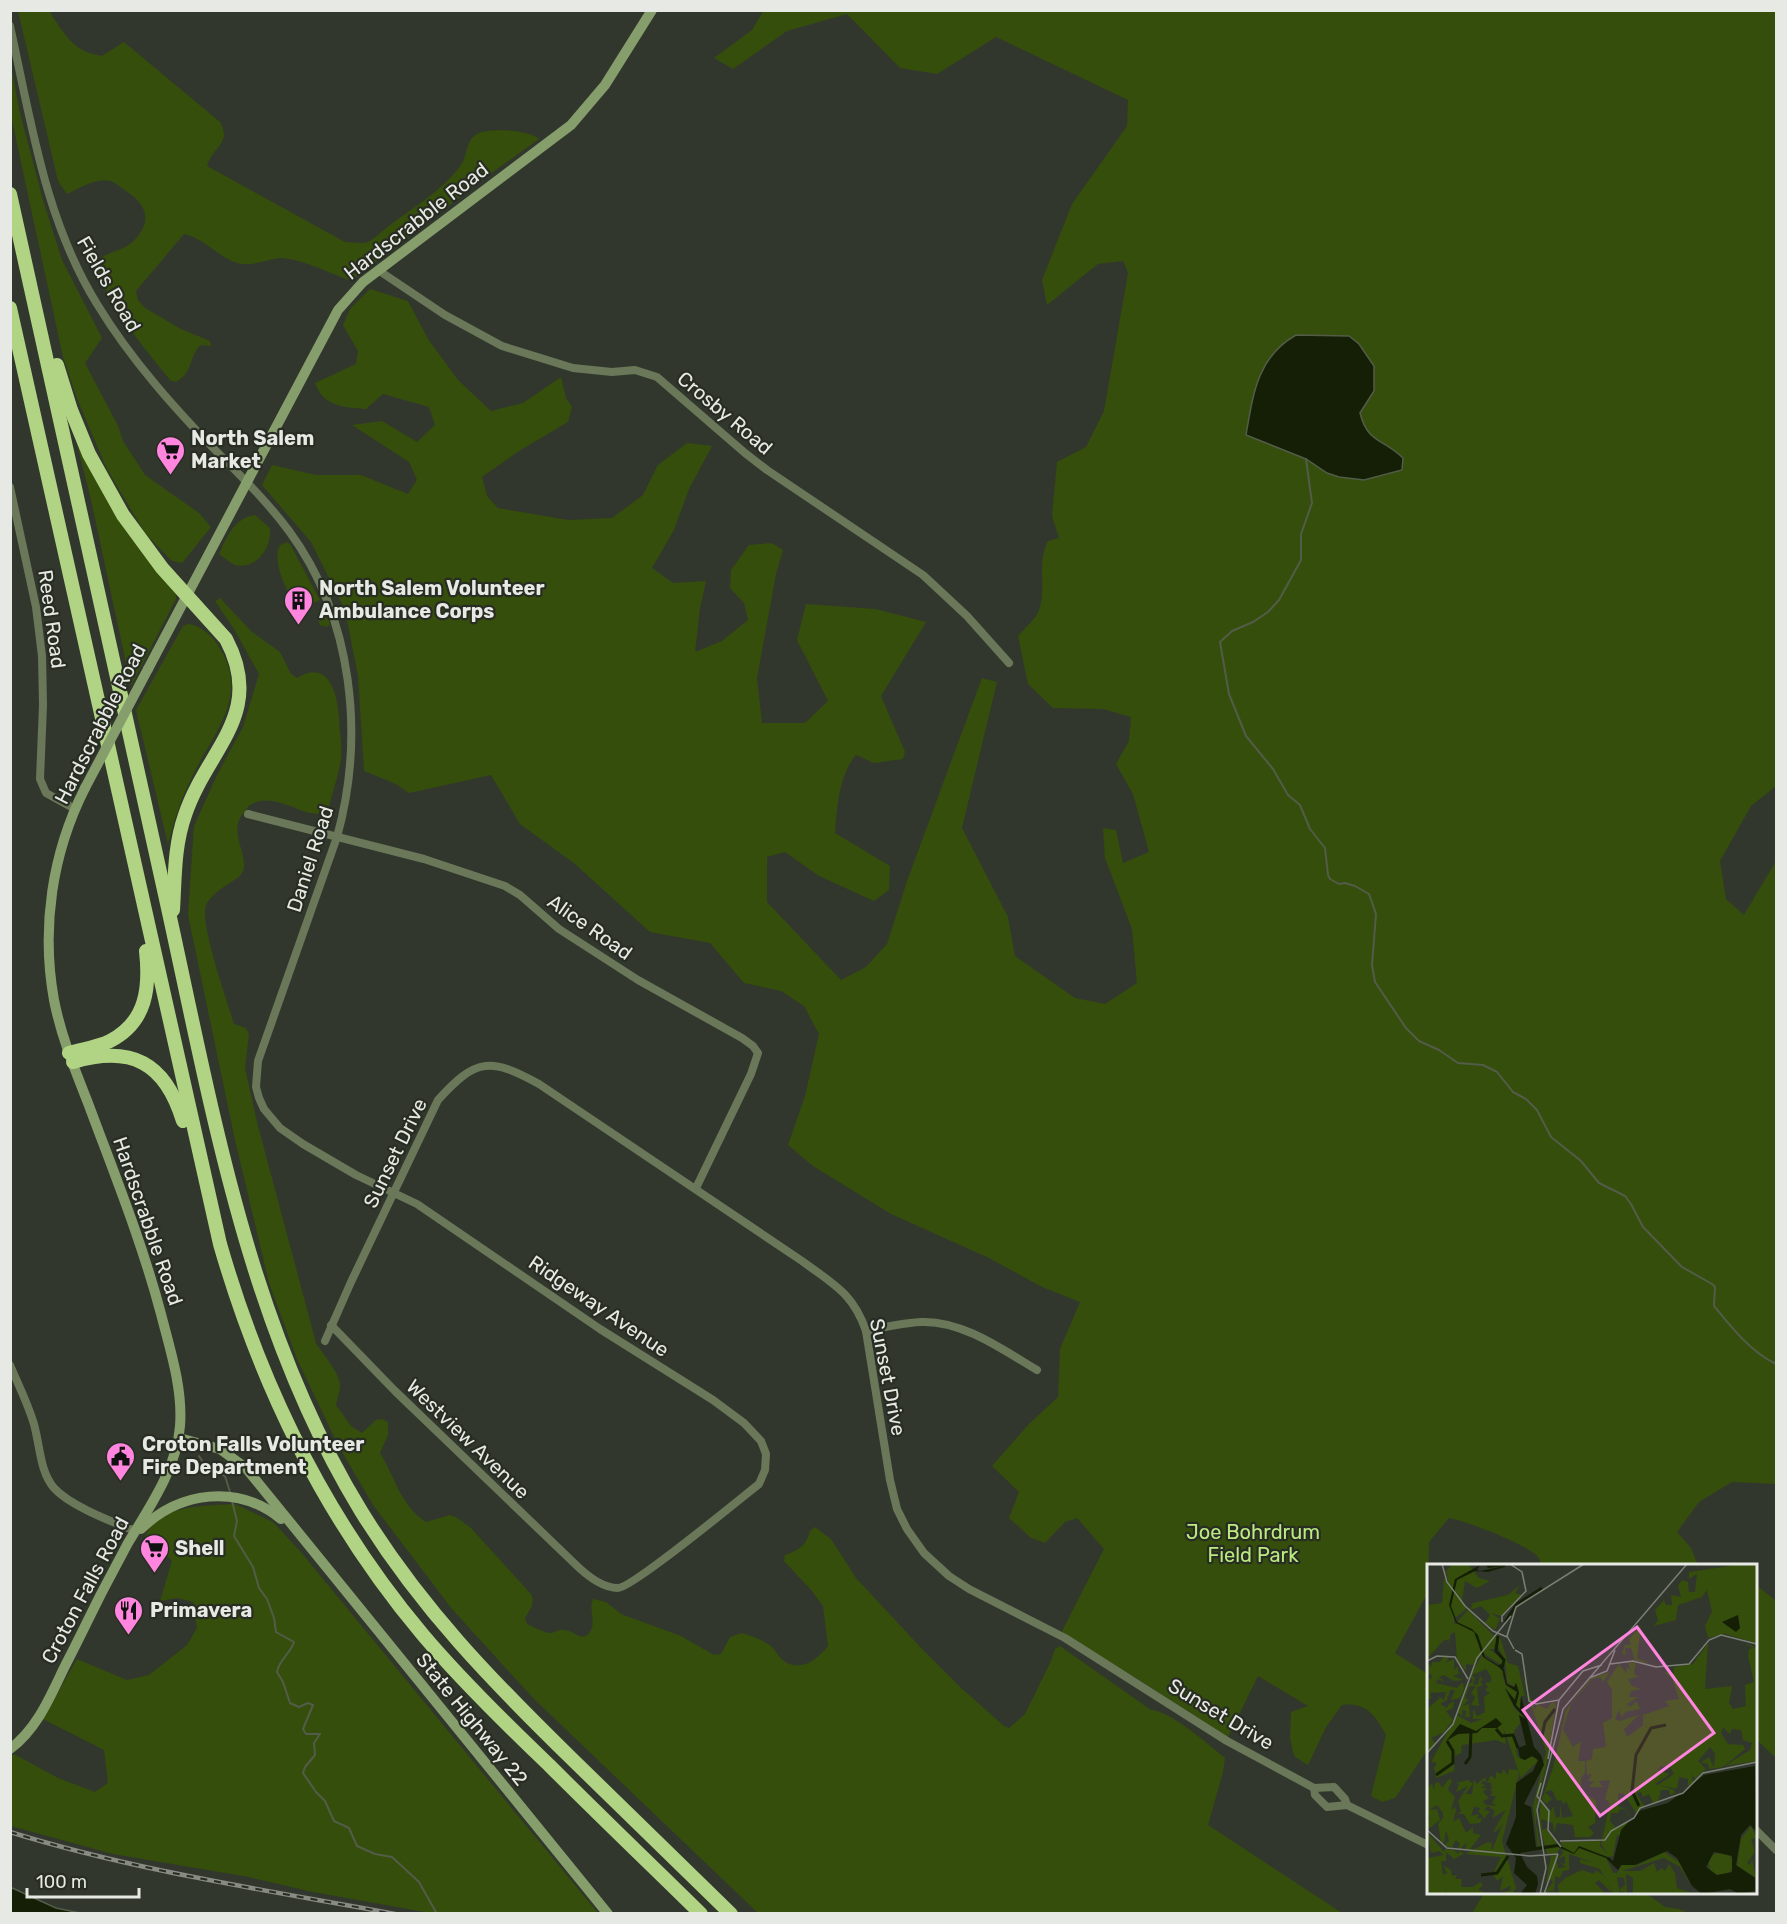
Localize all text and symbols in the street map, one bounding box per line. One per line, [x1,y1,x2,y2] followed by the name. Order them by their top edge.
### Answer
[339,157,493,285] street label: Hardscrabble Road
[72,232,146,336] street label: Fields Road
[673,366,777,460] street label: Crosby Road
[191,426,314,473] place label: North Salem Market
[154,434,186,476] supermarket icon: North Salem Market
[33,568,71,670] street label: Reed Road
[319,576,544,623] place label: North Salem Volunteer Ambulance Corps
[282,584,314,626] building icon: North Salem Volunteer Ambulance Corps
[49,640,151,808] street label: Hardscrabble Road
[282,803,338,915] street label: Daniel Road
[543,889,637,965] street label: Alice Road
[358,1094,432,1212] street label: Sunset Drive
[108,1134,188,1308] street label: Hardscrabble Road
[524,1250,674,1362] street label: Ridgeway Avenue
[865,1316,911,1438] street label: Sunset Drive
[402,1374,534,1504] street label: Westview Avenue
[142,1432,364,1479] place label: Croton Falls Volunteer Fire Department
[105,1440,137,1482] public building icon: Croton Falls Volunteer Fire Department
[36,1512,134,1668] street label: Croton Falls Road
[1186,1520,1320,1567] park label: Joe Bohrdrum Field Park
[138,1532,170,1574] supermarket icon: Shell
[175,1536,225,1560] place label: Shell
[1427,1564,1757,1894] inset map
[113,1594,145,1636] restaurant icon: Primavera
[150,1598,252,1622] place label: Primavera
[411,1648,533,1790] street label: State Highway 22
[1164,1673,1278,1755] street label: Sunset Drive
[27,1861,140,1899] scale bar
[36,1871,87,1893] text: 100 m

